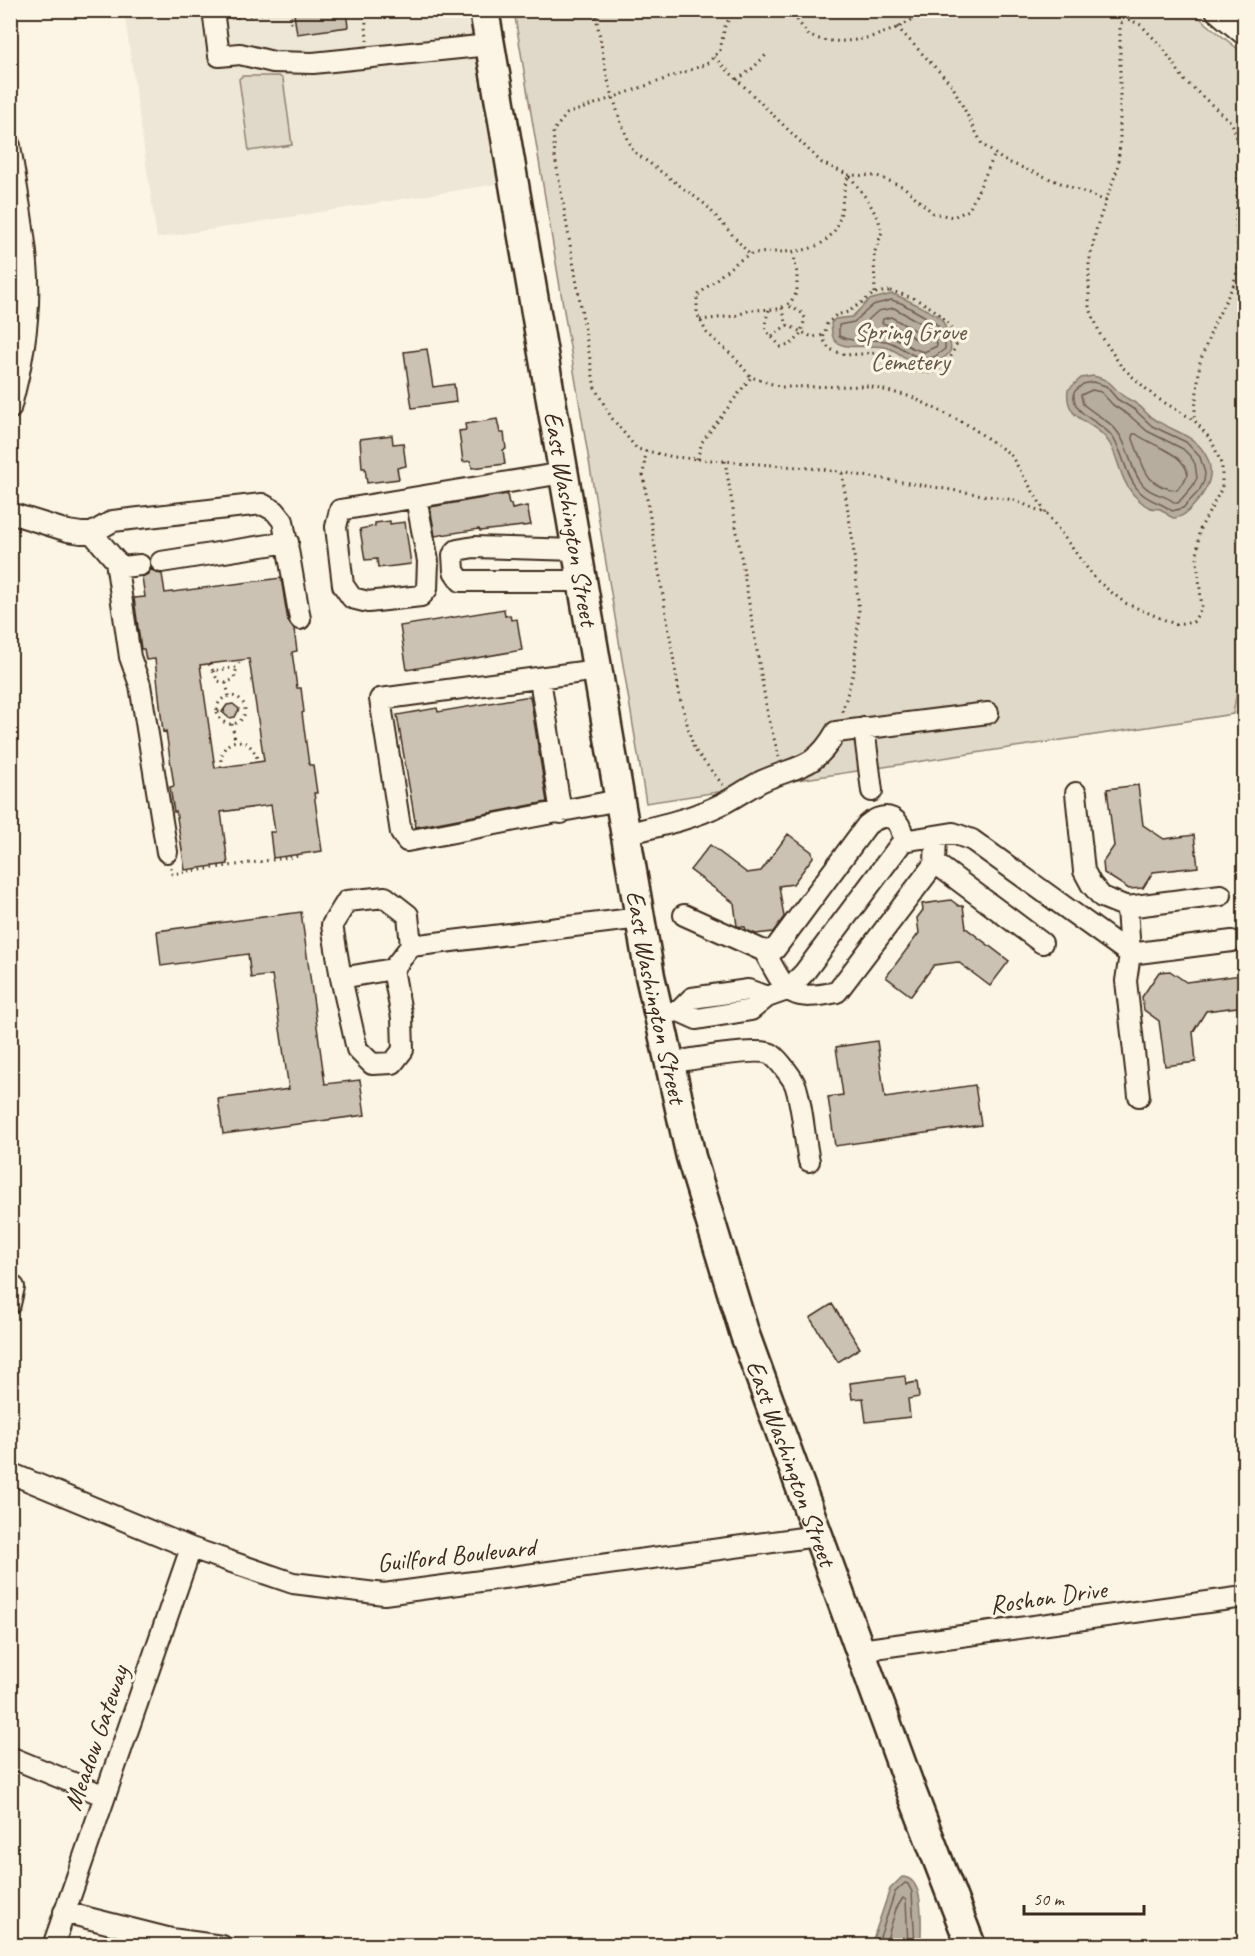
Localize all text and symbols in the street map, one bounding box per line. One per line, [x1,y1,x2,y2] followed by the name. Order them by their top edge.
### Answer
[854,315,968,378] park label: Spring Grove Cemetery
[537,409,606,631] street label: East Washington Street
[619,888,695,1109] street label: East Washington Street
[739,1356,845,1573] street label: East Washington Street
[375,1530,540,1580] street label: Guilford Boulevard
[988,1572,1111,1622] street label: Roshon Drive
[56,1659,137,1815] street label: Meadow Gateway
[1024,1878,1144,1916] scale bar
[1033,1888,1066,1910] text: 50 m

